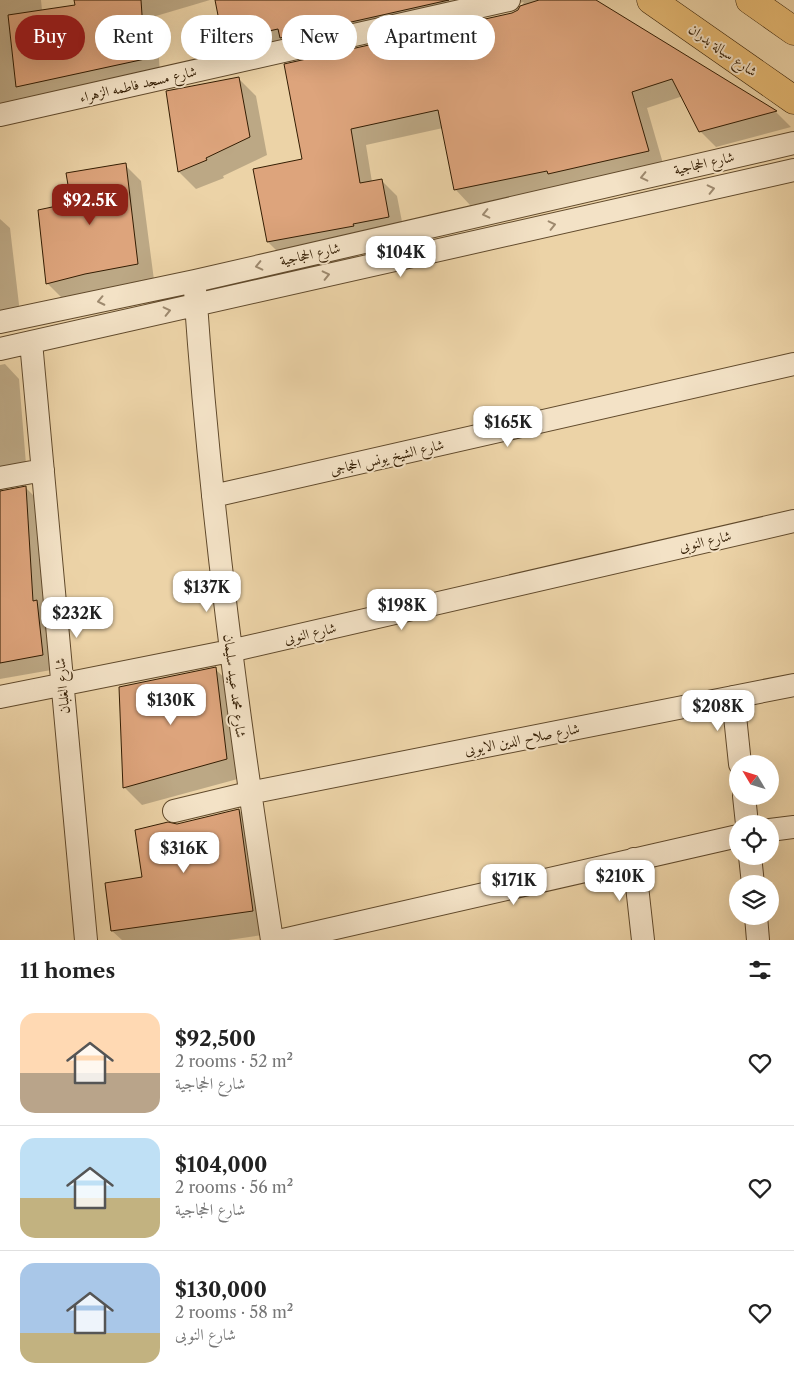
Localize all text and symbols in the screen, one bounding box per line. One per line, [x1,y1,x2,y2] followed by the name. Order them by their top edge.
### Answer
[15,15,85,60] chip: Buy
[95,15,171,60] chip: Rent
[181,15,272,60] chip: Filters
[282,15,357,60] chip: New
[367,15,495,60] chip: Apartment
[683,20,761,83] street label: شارع سيالة بدران
[78,62,199,109] street label: شارع مسجد فاطمه الزهراء
[672,147,737,182] street label: شارع الحجاجية
[640,171,649,182] one-way arrow
[49,184,131,226] pin: $92.5K
[706,184,715,195] one-way arrow
[63,190,117,210] text: $92.5K
[481,208,490,219] one-way arrow
[548,220,557,230] one-way arrow
[366,236,436,278] pin: $104K
[278,238,343,273] street label: شارع الحجاجية
[377,242,425,262] text: $104K
[255,260,264,271] one-way arrow
[321,271,330,281] one-way arrow
[96,295,105,306] one-way arrow
[163,306,171,317] one-way arrow
[473,406,543,448] pin: $165K
[484,412,532,432] text: $165K
[328,435,447,483] street label: شارع الشيخ يونس الحجاجى
[677,526,734,559] street label: شارع النوبى
[172,570,242,613] pin: $137K
[184,577,230,597] text: $137K
[367,588,437,631] pin: $198K
[378,595,426,615] text: $198K
[42,596,112,639] pin: $232K
[52,603,102,623] text: $232K
[282,618,339,651] street label: شارع النوبى
[217,633,250,739] street label: شارع محمد عبيد سليمان
[51,657,76,715] street label: شارع الغلبان
[136,684,206,726] pin: $130K
[147,690,195,710] text: $130K
[683,690,753,732] pin: $208K
[692,696,744,716] text: $208K
[463,719,582,763] street label: شارع صلاح الدين الايوبى
[729,755,779,805] north arrow
[729,755,779,925] map controls
[729,815,779,865] button: locate
[149,832,219,874] pin: $316K
[160,838,208,858] text: $316K
[585,860,655,902] pin: $210K
[479,864,549,906] pin: $171K
[596,866,644,886] text: $210K
[492,870,536,890] text: $171K
[729,875,779,925] button: layers
[746,956,774,984] icon: filters
[20,958,115,983] text: 11 homes
[175,1026,256,1051] text: $92,500
[60,1033,120,1093] icon: home
[746,1049,774,1077] icon: heart
[175,1051,293,1071] text: 2 rooms · 52 m²
[175,1073,245,1093] text: شارع الحجاجية
[175,1152,267,1177] text: $104,000
[60,1158,120,1218] icon: home
[746,1174,774,1202] icon: heart
[175,1177,293,1197] text: 2 rooms · 56 m²
[175,1199,245,1219] text: شارع الحجاجية
[175,1277,267,1302] text: $130,000
[60,1283,120,1343] icon: home
[746,1299,774,1327] icon: heart
[175,1302,293,1322] text: 2 rooms · 58 m²
[175,1324,236,1344] text: شارع النوبى

